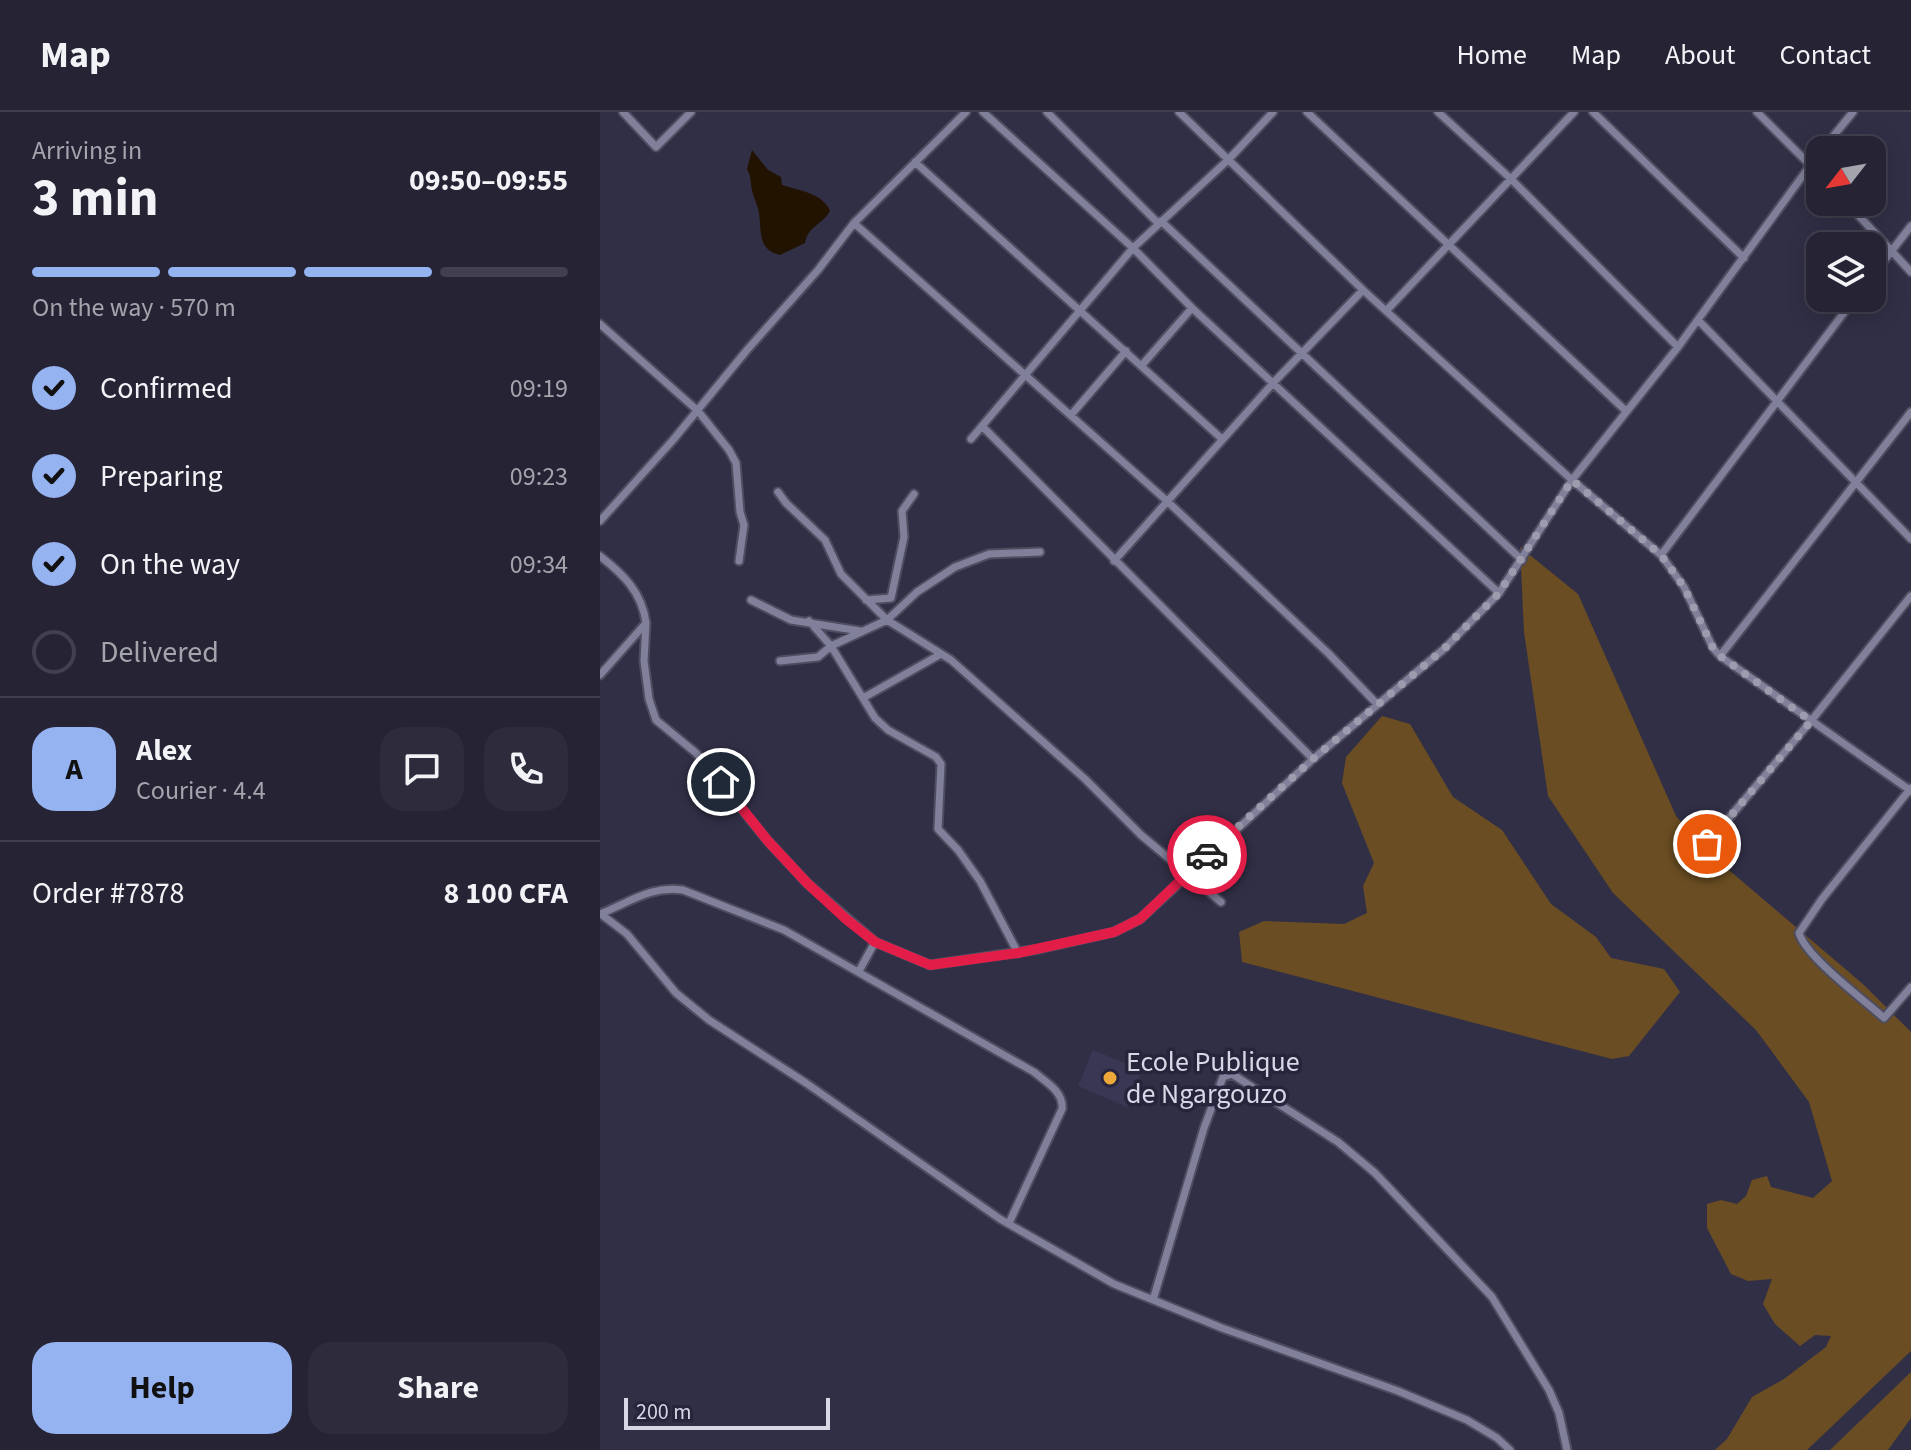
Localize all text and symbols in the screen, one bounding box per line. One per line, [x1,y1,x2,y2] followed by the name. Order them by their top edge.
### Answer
[40,28,111,82] text: Map
[1456,35,1527,75] text: Home
[1571,35,1621,75] text: Map
[1665,35,1736,75] text: About
[1780,35,1871,75] text: Contact
[32,132,142,169] text: Arriving in
[1806,136,1886,216] north arrow
[1806,136,1886,312] map controls
[409,159,568,202] text: 09:50–09:55
[32,162,159,236] text: 3 min
[1806,232,1886,312] button: layers
[32,289,236,326] text: On the way · 570 m
[32,366,76,410] icon: check
[100,367,233,410] text: Confirmed
[510,370,568,407] text: 09:19
[32,454,76,498] icon: check
[100,455,223,498] text: Preparing
[510,458,568,495] text: 09:23
[32,542,76,586] icon: check
[100,543,240,586] text: On the way
[510,546,568,583] text: 09:34
[100,631,219,674] text: Delivered
[380,727,464,811] button: chat
[484,727,568,811] button: phone
[136,729,192,772] text: Alex
[65,748,83,791] text: A
[687,748,755,816] pin
[699,760,743,804] icon: home
[136,772,266,809] text: Courier · 4.4
[1673,810,1741,878] pin
[1167,815,1247,895] courier
[1685,822,1729,866] icon: bag
[1185,833,1229,877] icon: car
[32,872,185,915] text: Order #7878
[443,872,568,915] text: 8 100 CFA
[1126,1042,1300,1114] place label: Ecole Publique de Ngargouzo
[1101,1069,1119,1087] marker: Ecole Publique de Ngargouzo
[32,1342,292,1434] button: Help
[308,1342,568,1434] button: Share
[624,1394,830,1430] scale bar
[636,1396,691,1428] text: 200 m

